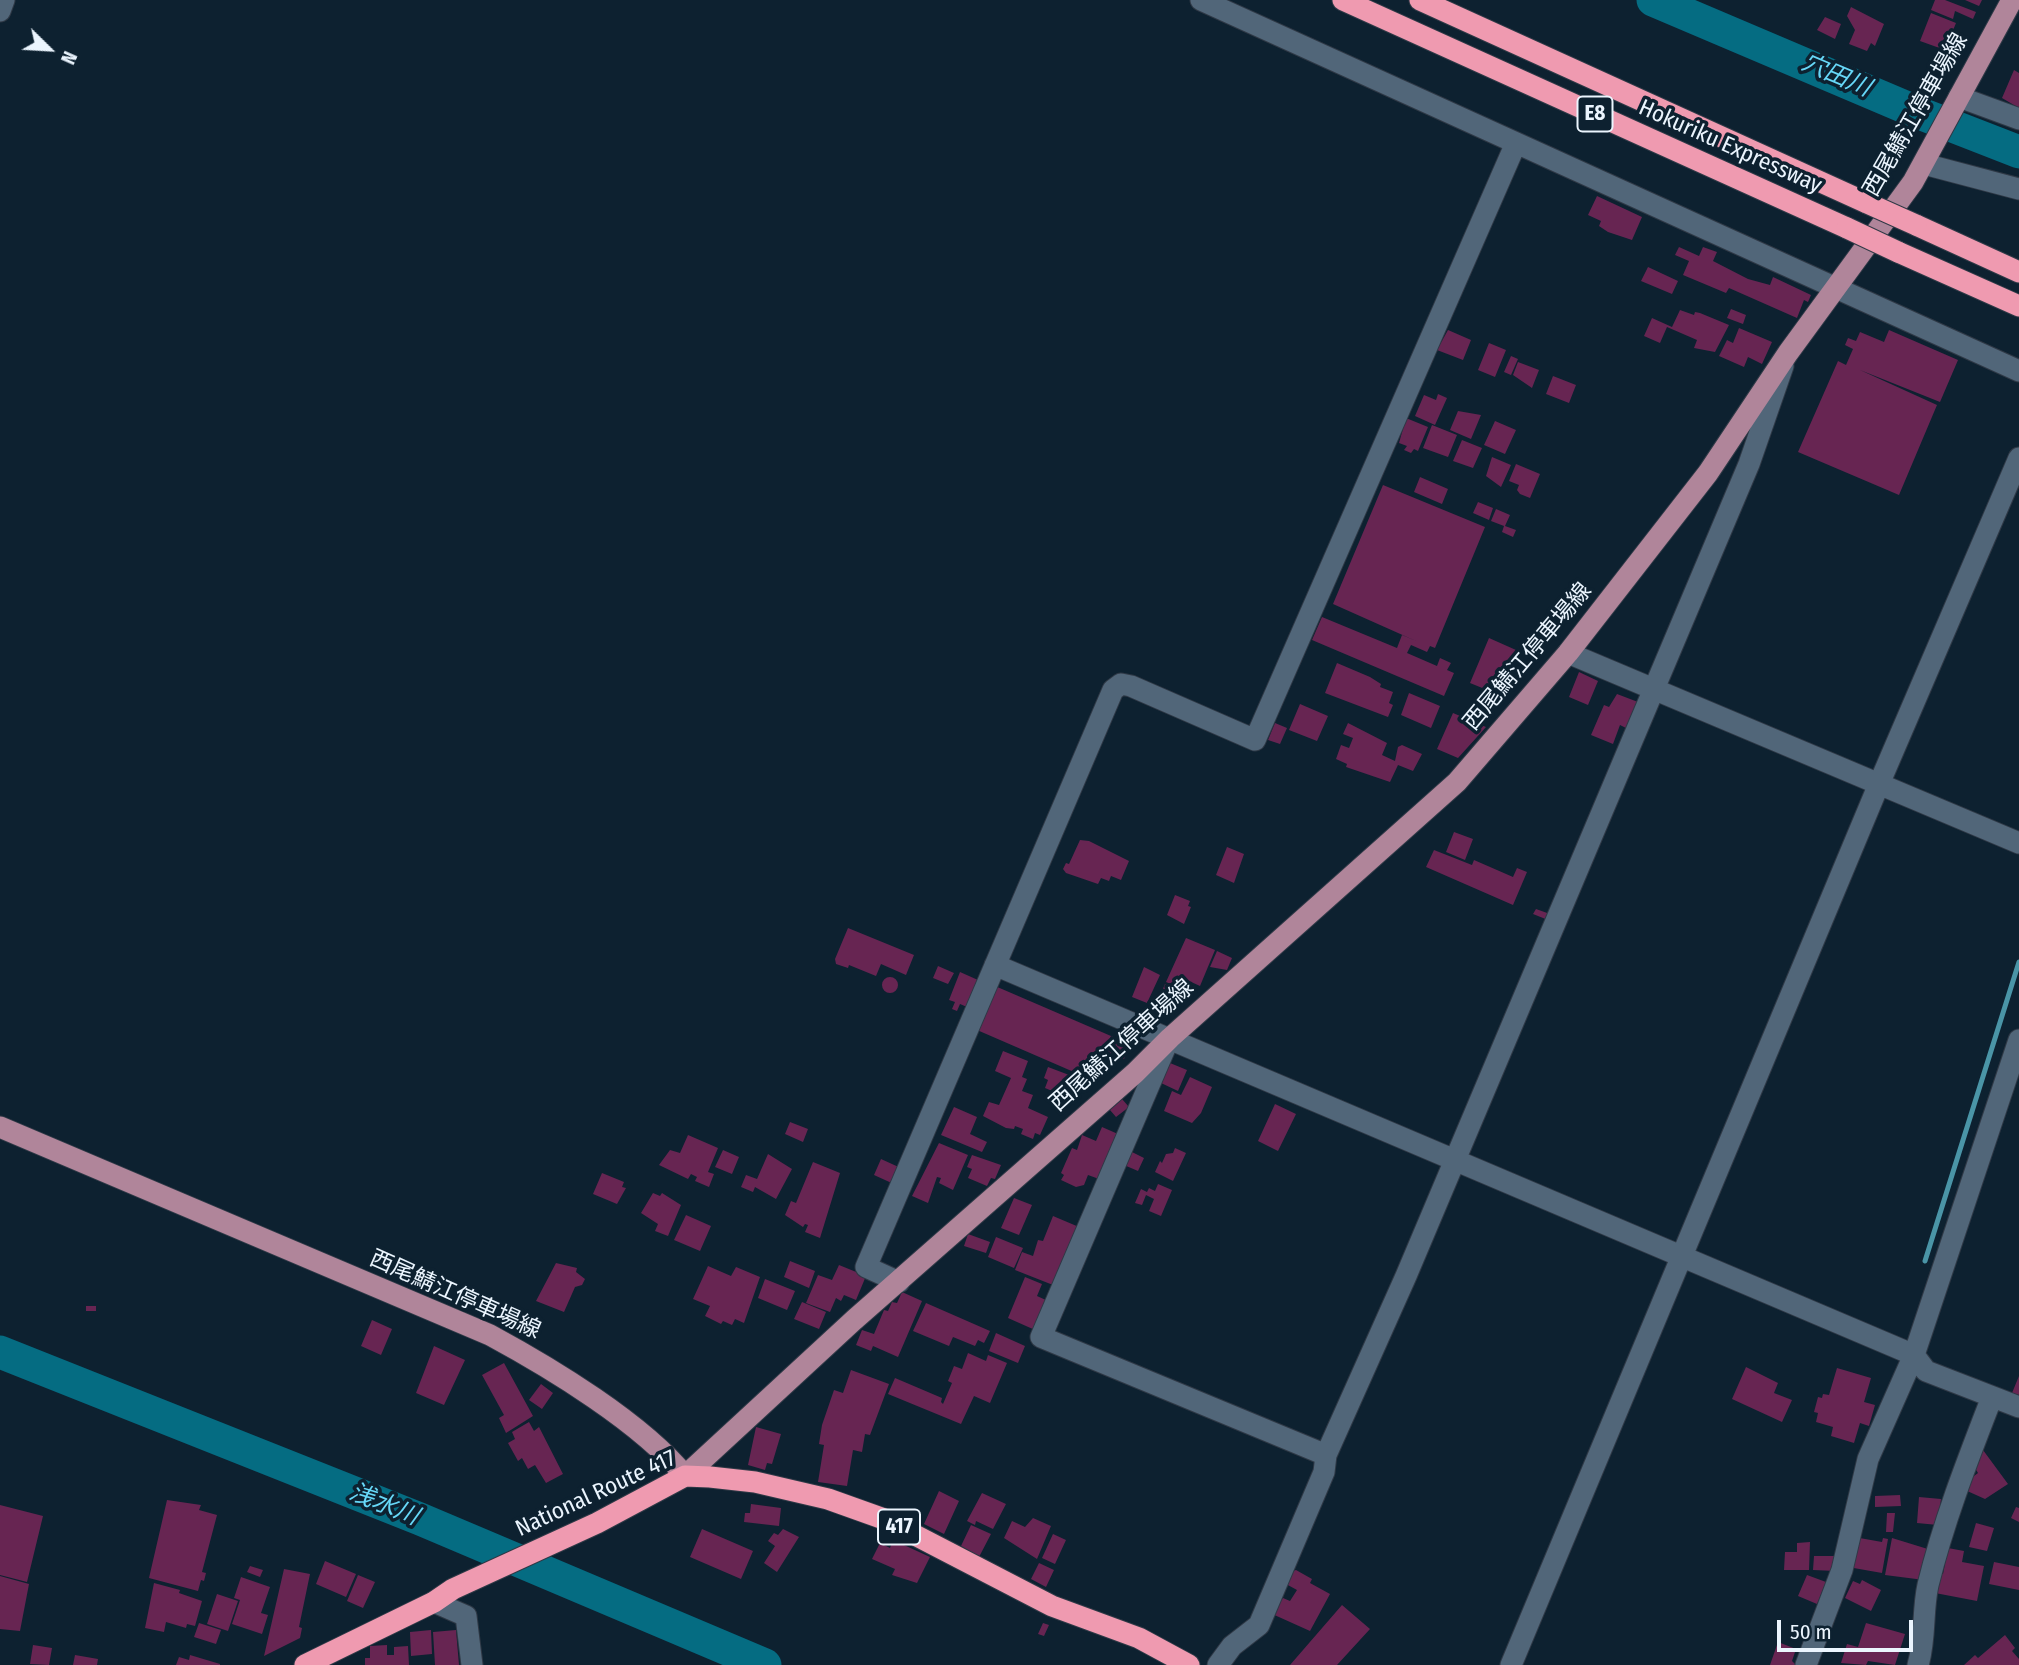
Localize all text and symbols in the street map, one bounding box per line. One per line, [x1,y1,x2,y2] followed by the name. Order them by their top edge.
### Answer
[14,14,84,84] north arrow
[1858,28,1974,202] street label: 西尾鯖江停車場線
[56,48,81,68] text: N
[1797,49,1875,103] water label: 穴田川
[1634,94,1826,200] street label: Hokuriku Expressway
[1578,96,1612,132] road number: E8
[1458,578,1598,736] street label: 西尾鯖江停車場線
[1044,974,1200,1118] street label: 西尾鯖江停車場線
[365,1245,545,1345] street label: 西尾鯖江停車場線
[511,1445,681,1543] street label: National Route 417
[345,1478,423,1532] water label: 浅水川
[878,1510,920,1544] road number: 417
[1781,1606,1918,1650] scale bar
[1790,1619,1832,1645] text: 50 m

